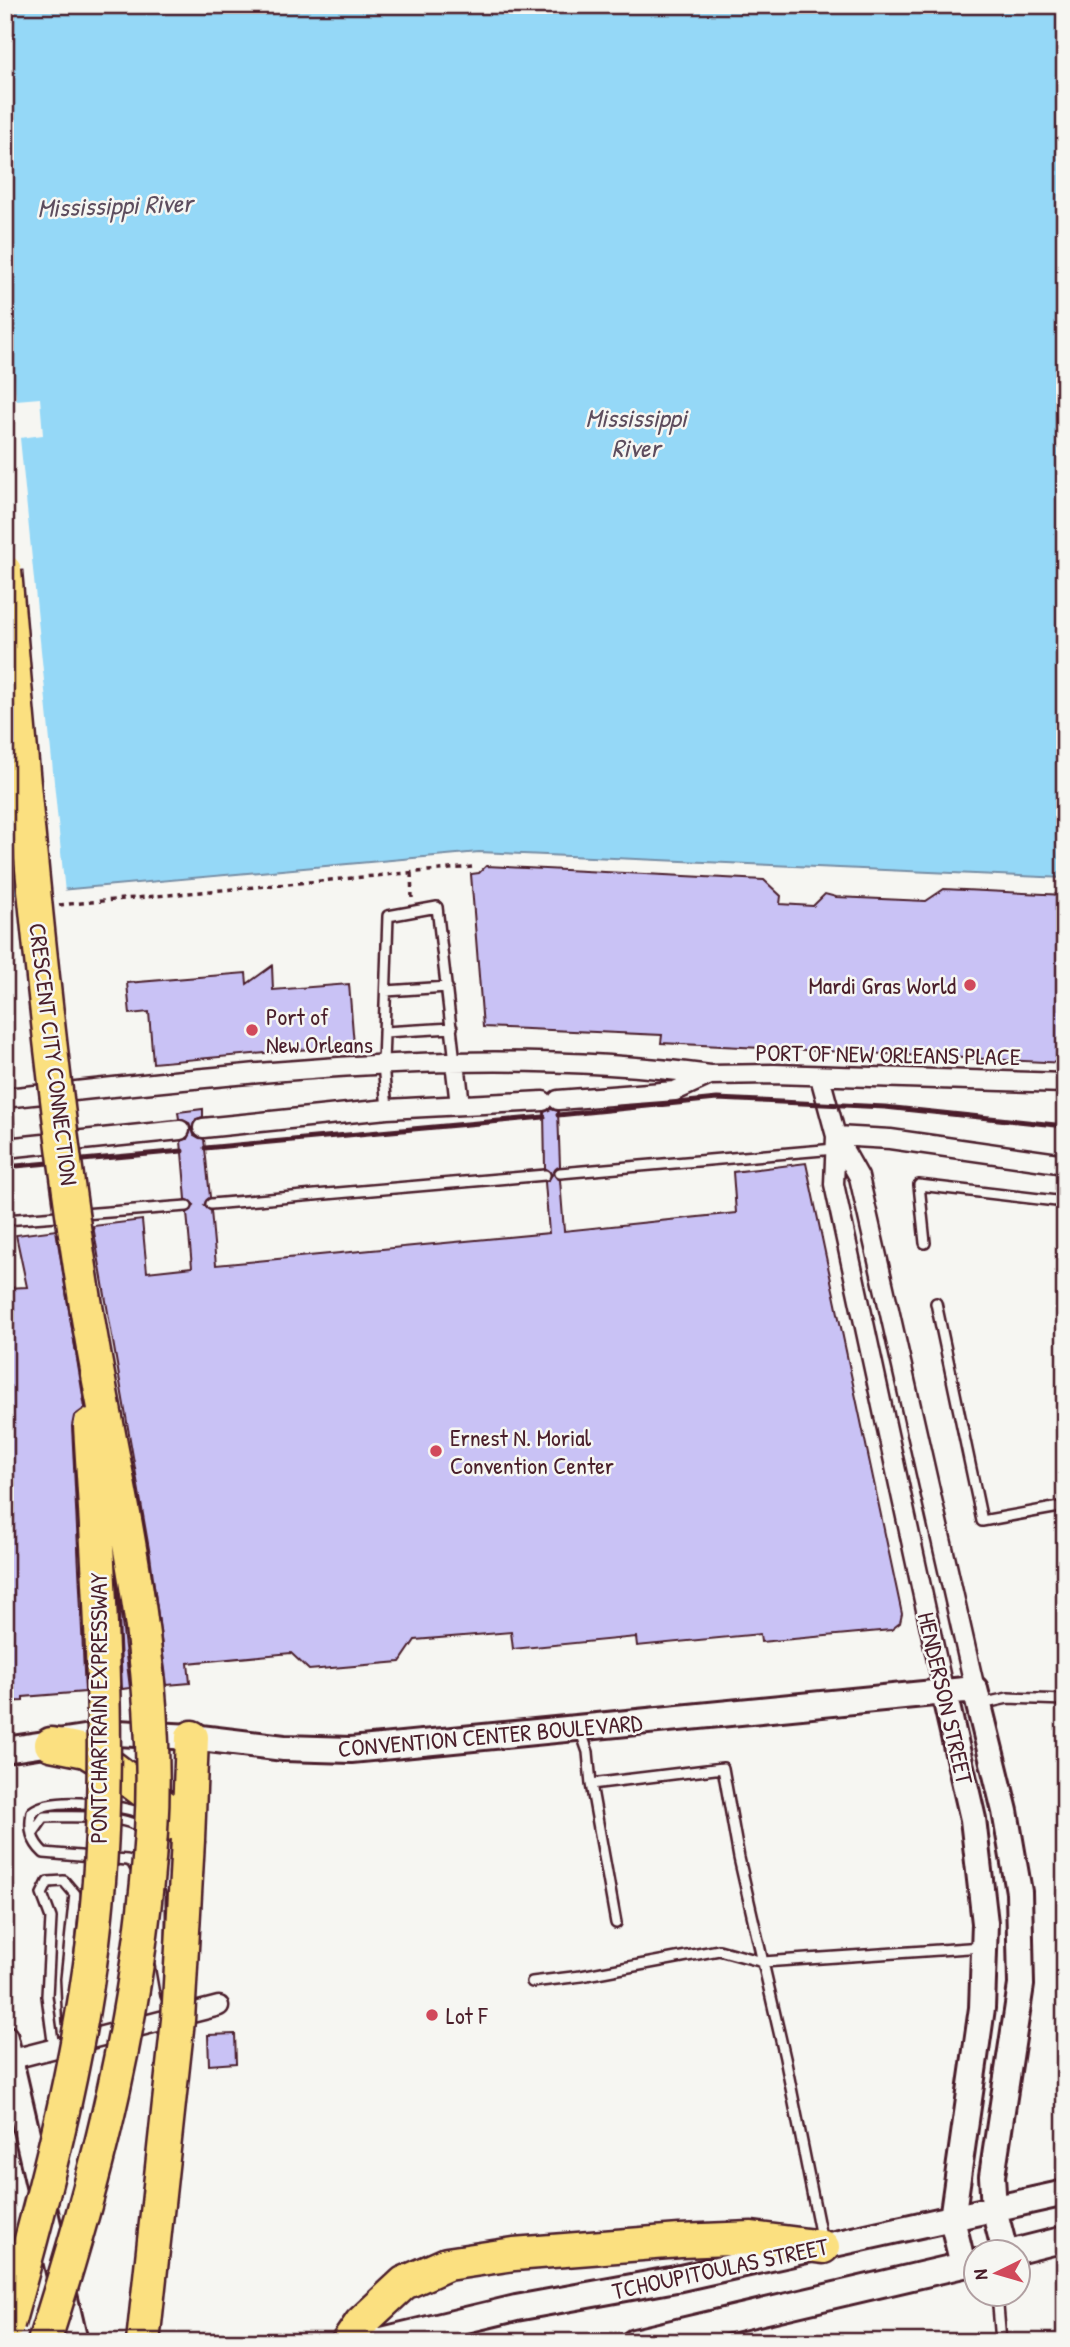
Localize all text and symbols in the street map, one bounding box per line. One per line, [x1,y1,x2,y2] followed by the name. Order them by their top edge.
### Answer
[37,185,196,226] water label: Mississippi River
[585,400,689,465] water label: Mississippi River
[22,921,86,1187] street label: CRESCENT CITY CONNECTION
[808,969,956,1001] place label: Mardi Gras World
[962,977,978,993] marker: Mardi Gras World
[266,1000,373,1060] place label: Port of New Orleans
[244,1022,260,1038] marker: Port of New Orleans
[755,1036,1021,1072] street label: PORT OF NEW ORLEANS PLACE
[450,1421,614,1481] place label: Ernest N. Morial Convention Center
[428,1443,444,1459] marker: Ernest N. Morial Convention Center
[82,1572,114,1843] street label: PONTCHARTRAIN EXPRESSWAY
[911,1609,982,1788] street label: HENDERSON STREET
[337,1706,644,1764] street label: CONVENTION CENTER BOULEVARD
[446,1999,488,2031] place label: Lot F
[424,2007,440,2023] marker: Lot F
[609,2229,832,2307] street label: TCHOUPITOULAS STREET
[962,2238,1032,2308] north arrow
[967,2268,993,2281] text: N

